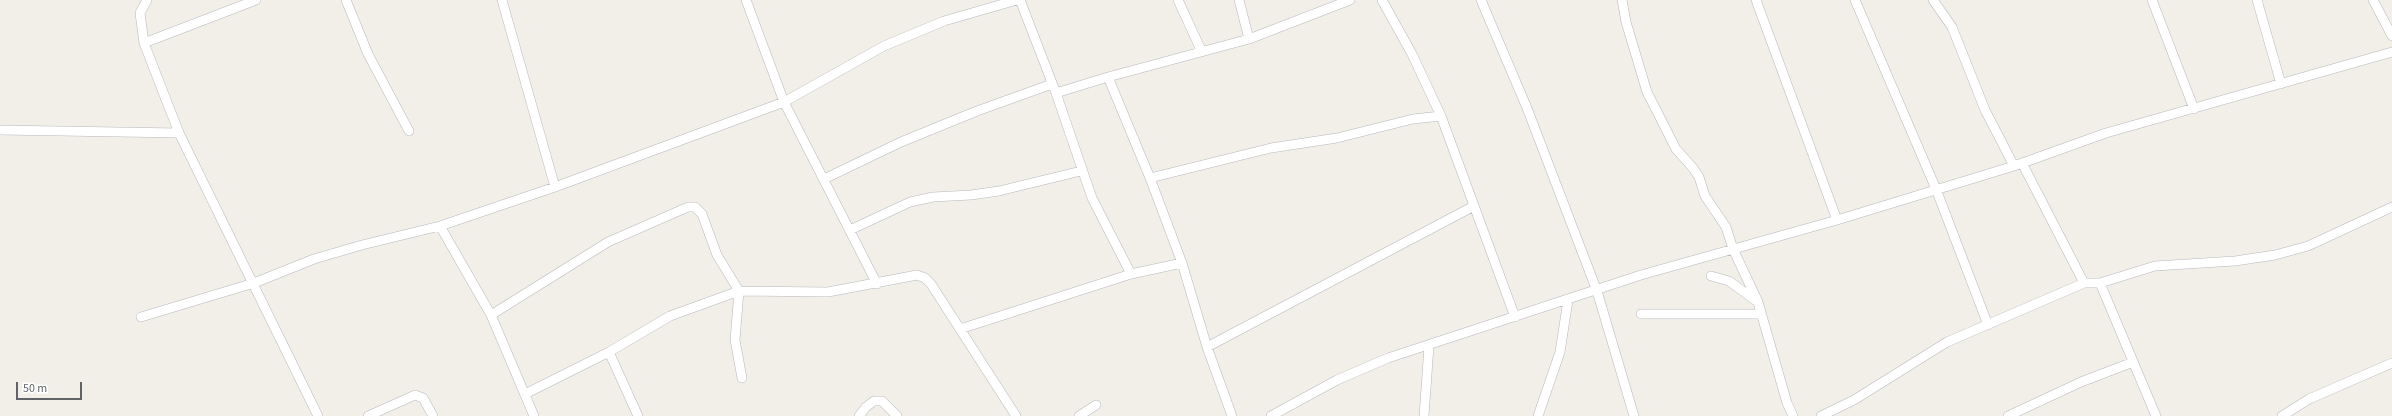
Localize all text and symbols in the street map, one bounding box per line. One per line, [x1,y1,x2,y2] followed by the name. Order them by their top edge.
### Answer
[18,374,84,400] scale bar
[23,380,47,397] text: 50 m

